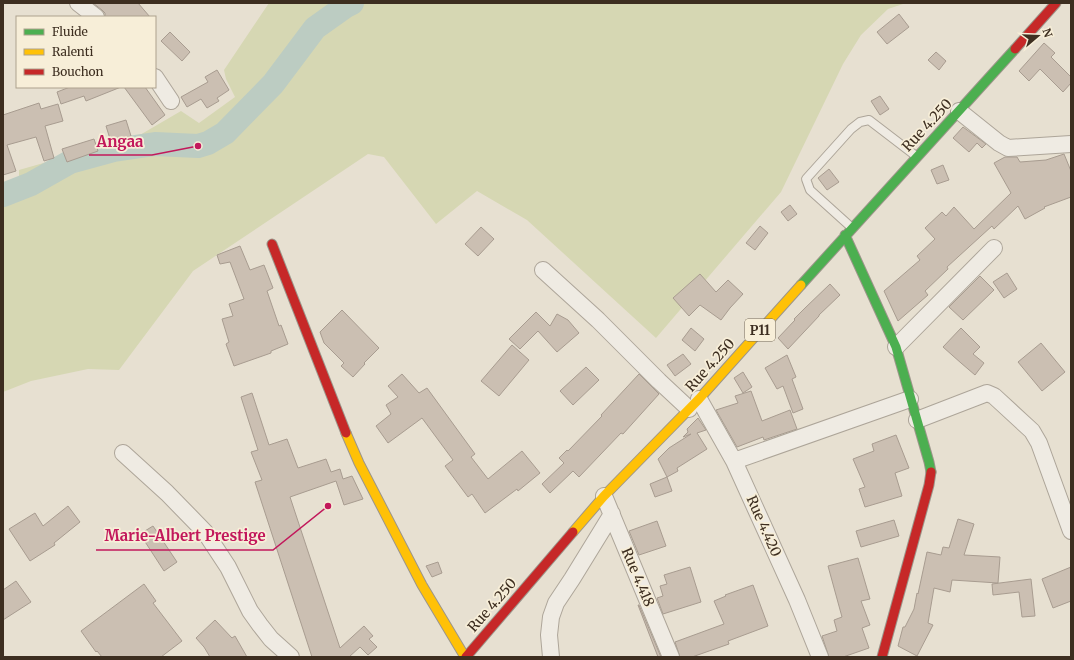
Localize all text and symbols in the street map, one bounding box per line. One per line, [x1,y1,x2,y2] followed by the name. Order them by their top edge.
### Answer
[16,16,156,88] legend
[1018,16,1058,56] north arrow
[52,24,88,39] text: Fluide
[1039,26,1056,39] text: N
[52,44,93,59] text: Ralenti
[52,64,104,79] text: Bouchon
[898,95,956,155] street label: Rue 4.250
[89,128,152,155] callout: Angaa
[96,132,144,151] text: Angaa
[745,319,775,341] road number: P11
[681,335,739,395] street label: Rue 4.250
[742,492,786,560] street label: Rue 4.420
[96,523,273,550] callout: Marie-Albert Prestige
[104,526,266,545] text: Marie-Albert Prestige
[618,545,658,609] street label: Rue 4.418
[464,574,520,636] street label: Rue 4.250

